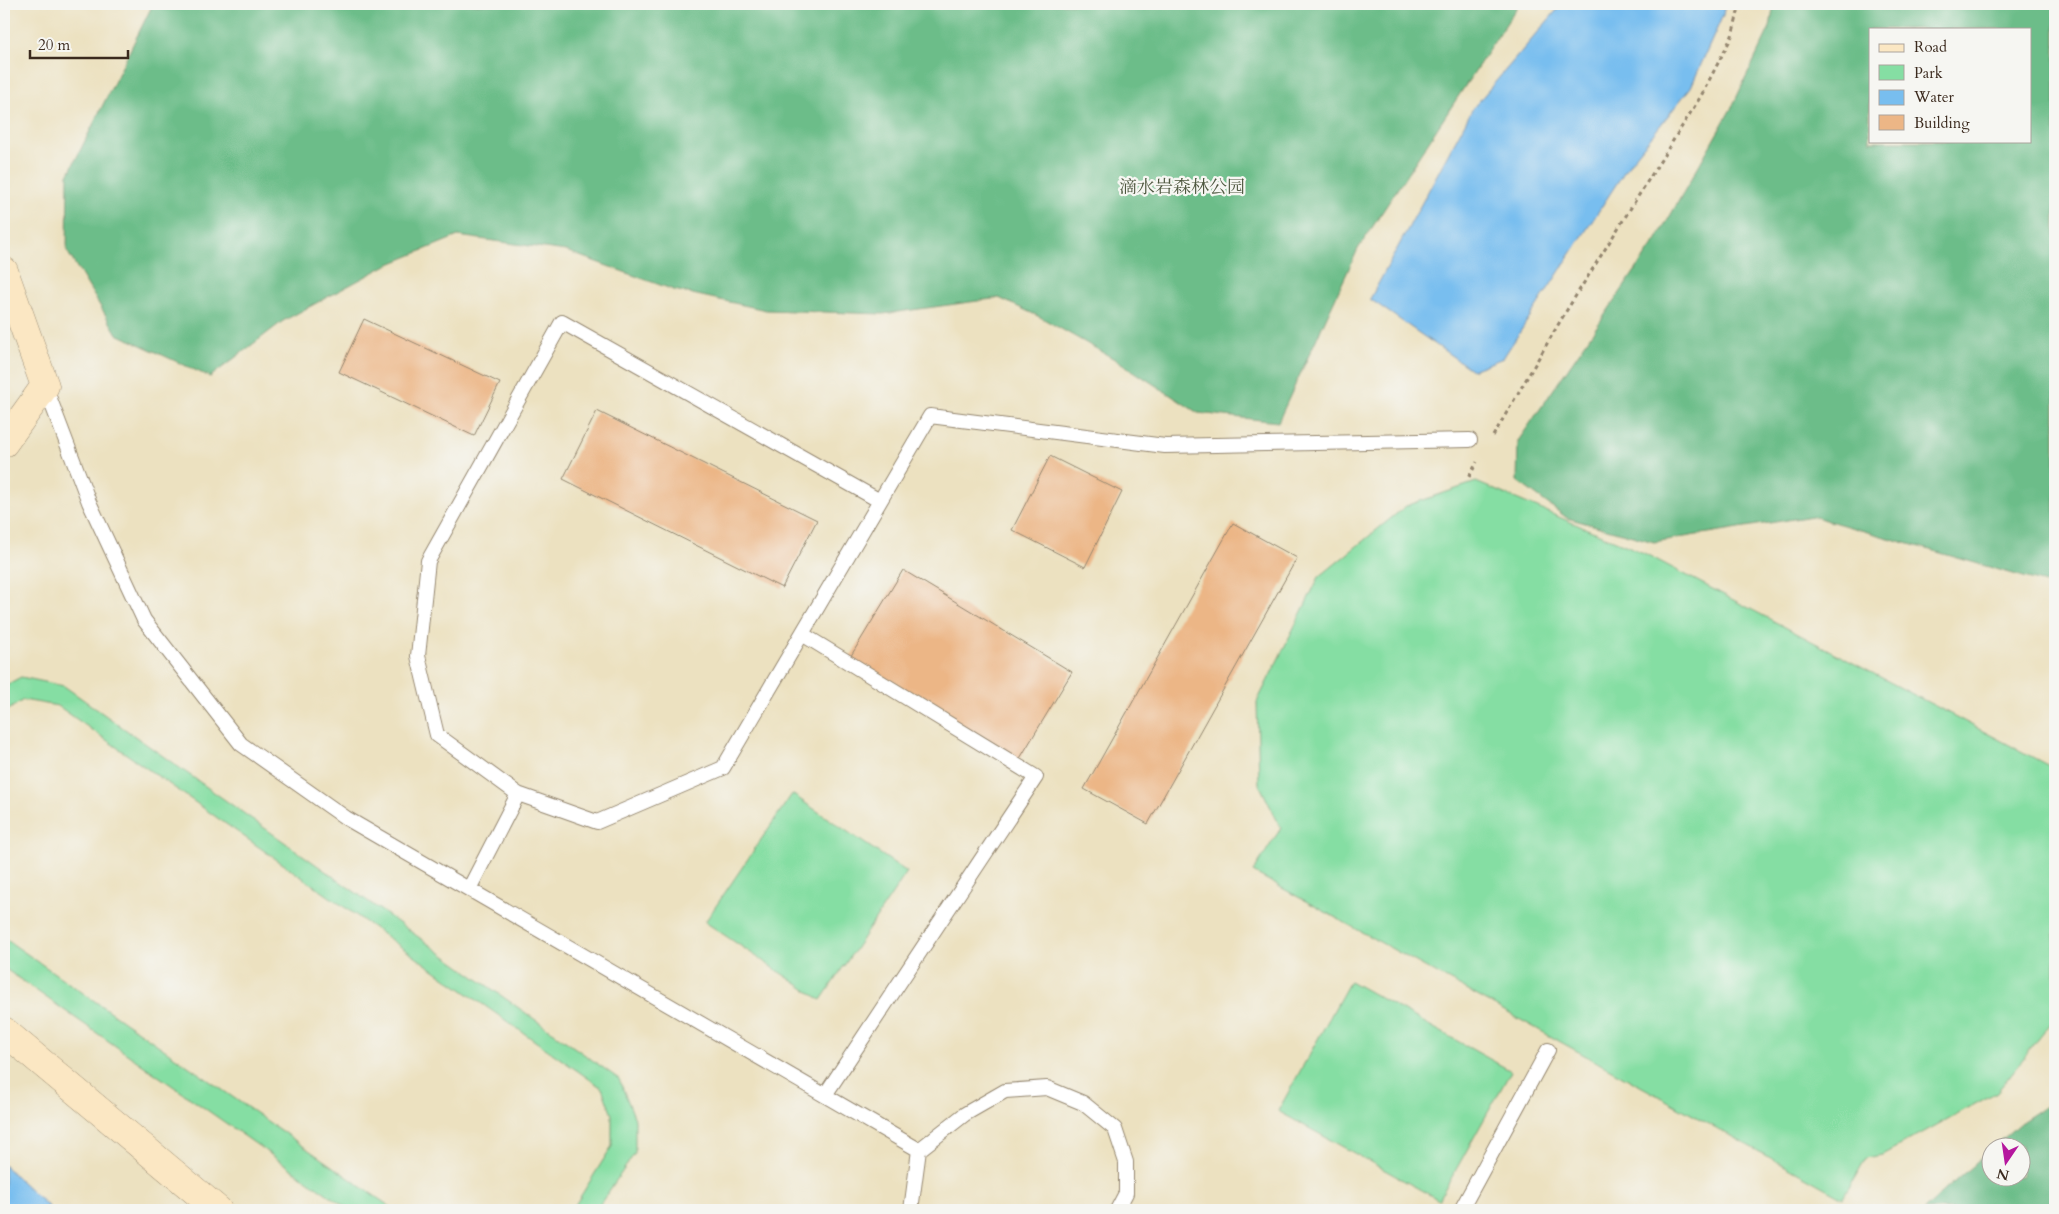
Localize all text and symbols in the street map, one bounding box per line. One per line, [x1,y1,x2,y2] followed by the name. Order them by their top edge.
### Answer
[30,28,128,60] scale bar
[1869,28,2032,142] legend
[38,35,70,55] text: 20 m
[1914,37,1947,57] text: Road
[1914,63,1943,83] text: Park
[1913,87,1955,107] text: Water
[1914,113,1970,133] text: Building
[1119,175,1245,200] park label: 滴水岩森林公园
[1982,1136,2032,1186] north arrow
[1995,1164,2011,1185] text: N

